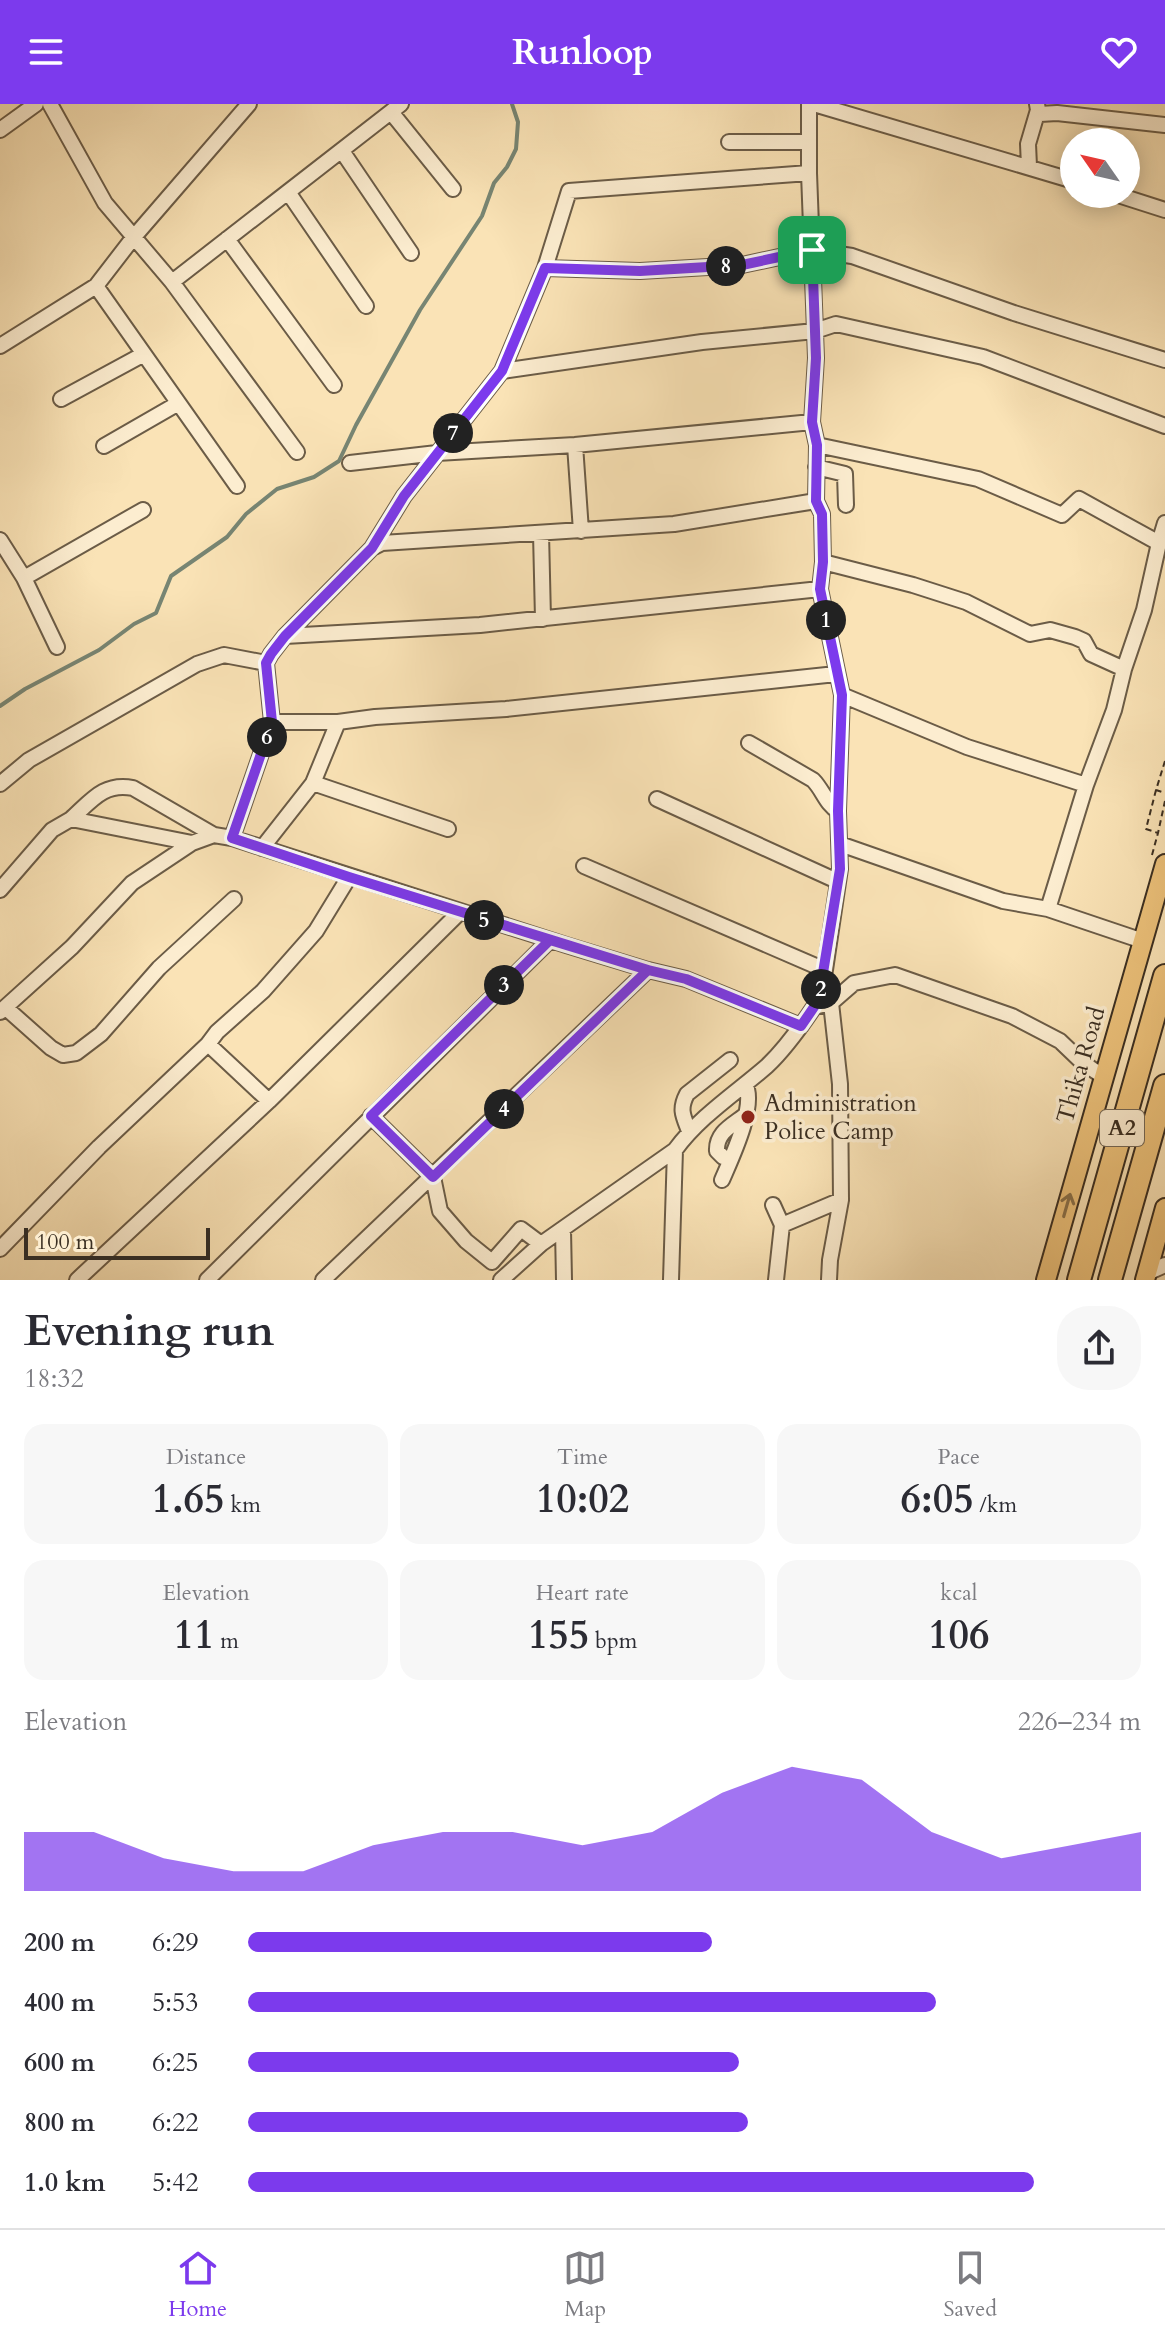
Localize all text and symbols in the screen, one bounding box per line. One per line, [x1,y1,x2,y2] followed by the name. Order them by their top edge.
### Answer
[512,28,653,77] text: Runloop
[24,30,68,74] icon: menu
[1097,30,1141,74] icon: heart
[1060,128,1140,208] north arrow
[1060,128,1140,208] map controls
[778,216,846,284] pin
[790,228,834,272] icon: arrive
[706,246,746,286] pin: 8
[720,251,732,281] text: 8
[433,413,473,453] pin: 7
[447,418,459,448] text: 7
[806,600,846,640] pin: 1
[820,605,832,635] text: 1
[247,717,287,757] pin: 6
[261,722,273,752] text: 6
[464,900,504,940] pin: 5
[478,905,490,935] text: 5
[484,965,524,1005] pin: 3
[801,969,841,1009] pin: 2
[498,970,510,1000] text: 3
[815,974,827,1004] text: 2
[1049,1003,1113,1127] street label: Thika Road
[764,1087,917,1148] place label: Administration Police Camp
[484,1089,524,1129] pin: 4
[498,1094,510,1124] text: 4
[739,1108,757,1126] marker: Administration Police Camp
[1100,1110,1144,1146] road number: A2
[1061,1193,1076,1218] one-way arrow
[24,1224,210,1260] scale bar
[36,1227,94,1257] text: 100 m
[24,1301,274,1361] text: Evening run
[1057,1306,1141,1390] button: share
[24,1361,84,1396] text: 18:32
[166,1442,246,1472] text: Distance
[557,1442,608,1472] text: Time
[938,1442,980,1472] text: Pace
[151,1472,225,1527] text: 1.65
[536,1472,629,1527] text: 10:02
[901,1472,974,1527] text: 6:05
[225,1490,261,1520] text: km
[974,1490,1017,1520] text: /km
[162,1578,250,1608] text: Elevation
[536,1578,629,1608] text: Heart rate
[940,1578,977,1608] text: kcal
[173,1608,214,1663] text: 11
[528,1608,589,1663] text: 155
[928,1608,990,1663] text: 106
[214,1626,239,1656] text: m
[589,1626,637,1656] text: bpm
[24,1704,127,1739] text: Elevation
[1018,1704,1141,1739] text: 226–234 m
[24,1925,95,1960] text: 200 m
[152,1925,199,1960] text: 6:29
[24,1985,95,2020] text: 400 m
[152,1985,199,2020] text: 5:53
[24,2045,95,2080] text: 600 m
[152,2045,199,2080] text: 6:25
[24,2105,95,2140] text: 800 m
[152,2105,199,2140] text: 6:22
[24,2165,105,2200] text: 1.0 km
[152,2165,199,2200] text: 5:42
[168,2246,227,2324] tab: Home
[563,2246,607,2324] tab: Map
[944,2246,997,2324] tab: Saved

